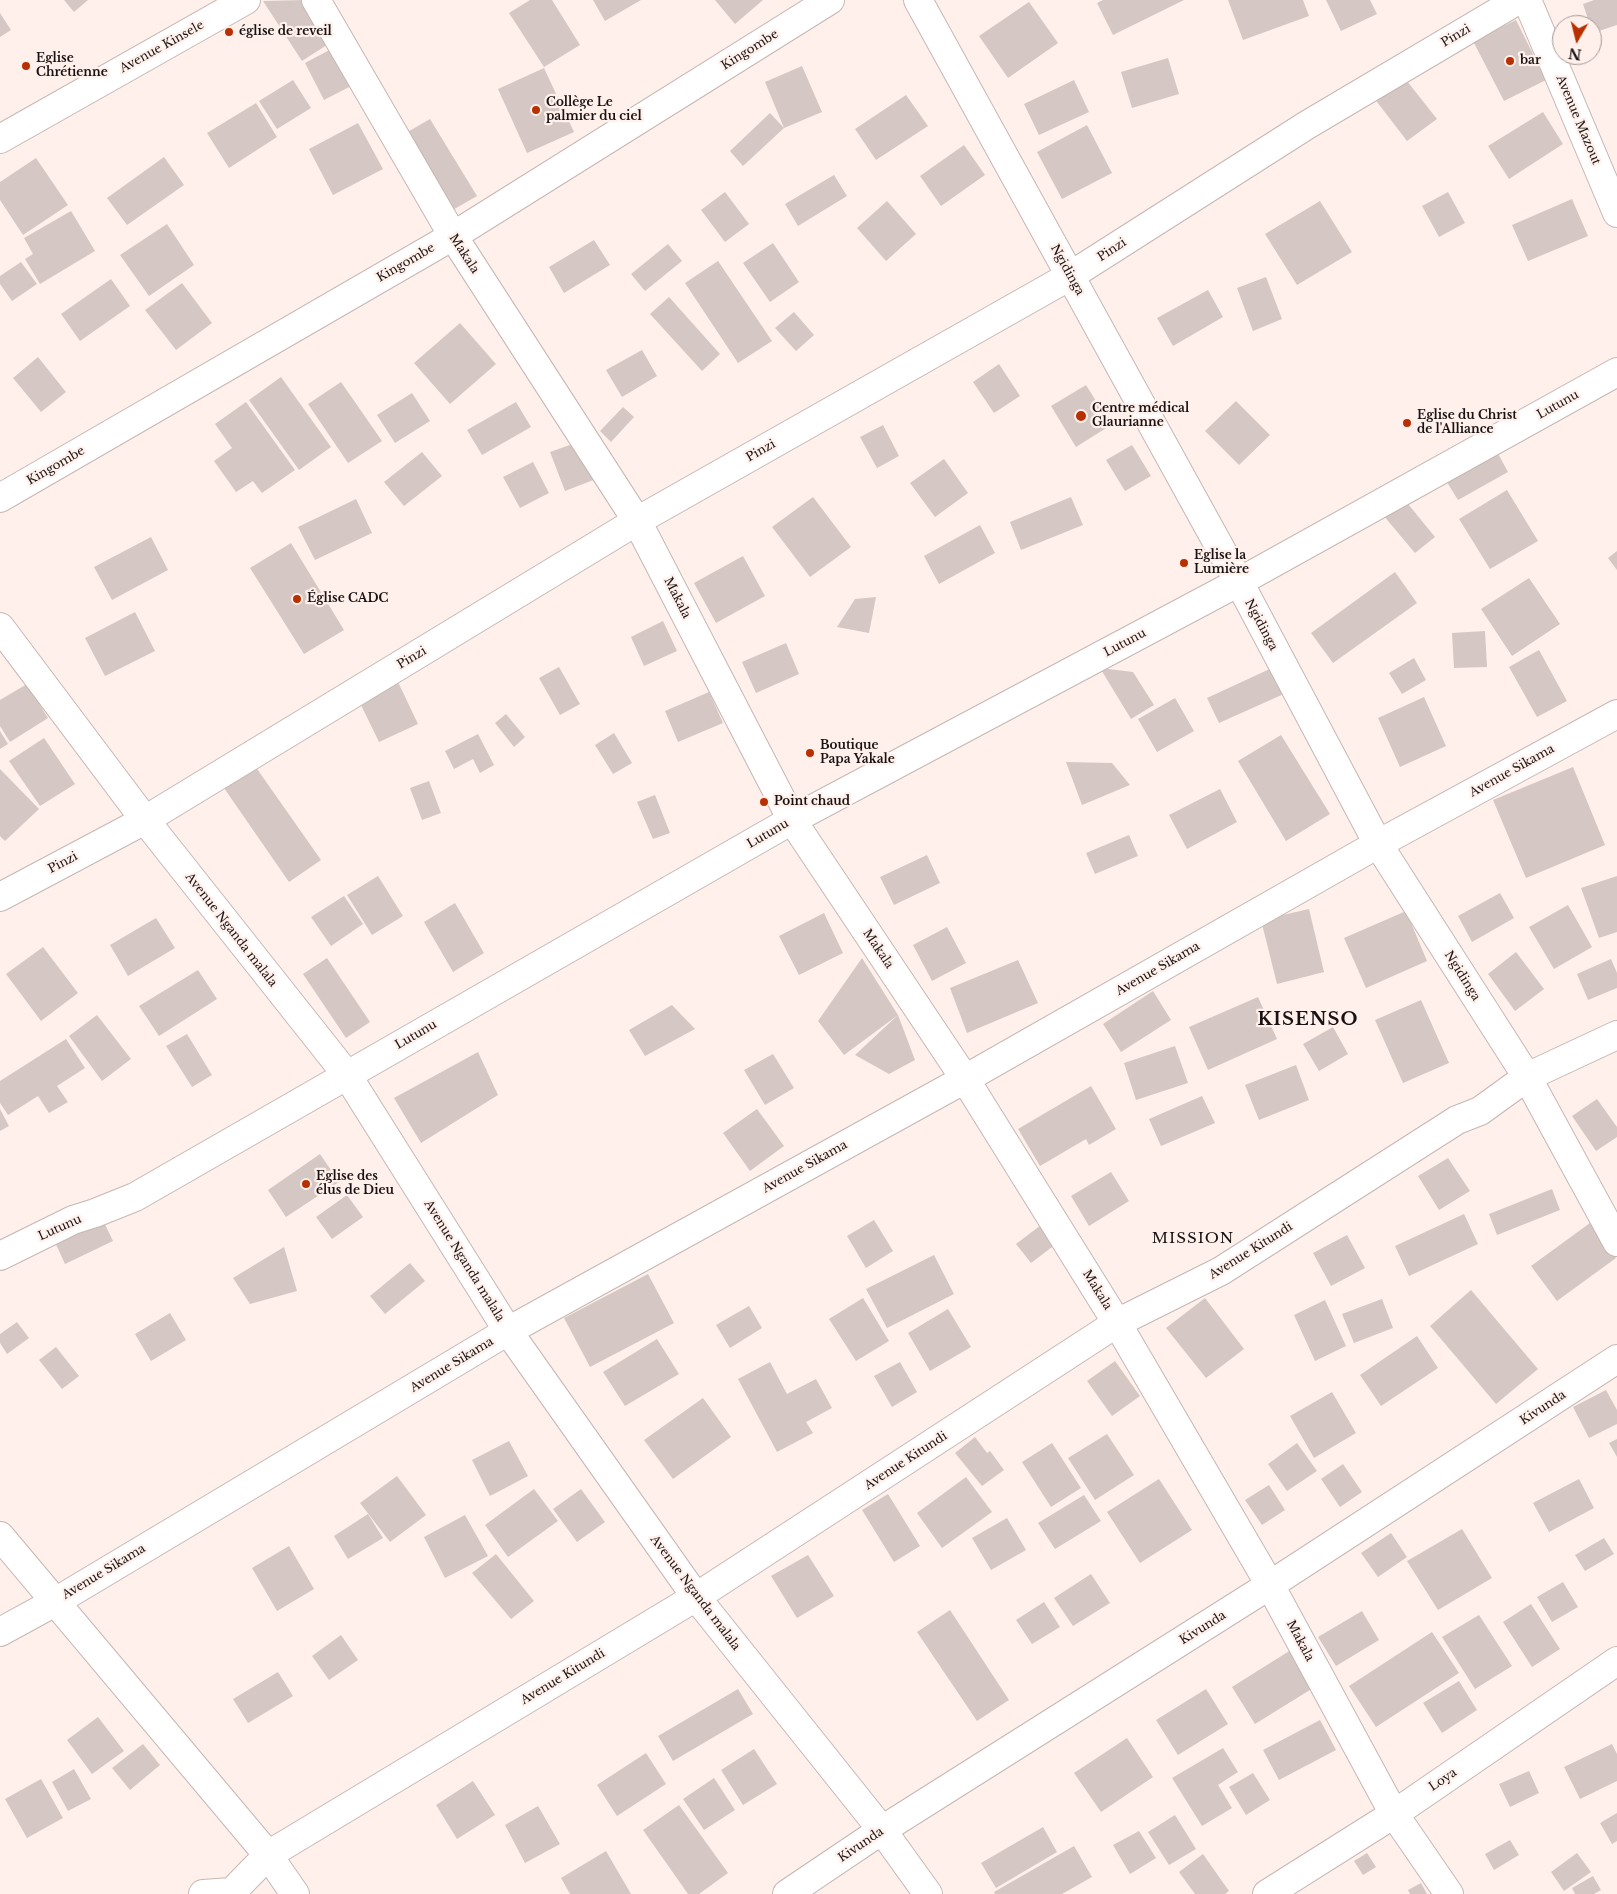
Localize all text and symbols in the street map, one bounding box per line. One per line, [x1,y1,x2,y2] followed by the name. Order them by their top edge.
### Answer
[1552,15,1602,65] north arrow
[117,18,207,76] street label: Avenue Kinsele
[1439,22,1473,50] street label: Pinzi
[239,25,332,39] place label: église de reveil
[223,26,235,38] marker: église de reveil
[719,27,781,73] street label: Kingombe
[1567,44,1583,64] text: N
[36,52,108,80] place label: Eglise Chrétienne
[1520,54,1541,68] place label: bar
[1504,55,1516,67] marker: bar
[20,60,32,72] marker: Eglise Chrétienne
[1553,73,1603,167] street label: Avenue Mazout
[546,96,642,124] place label: Collège Le palmier du ciel
[530,104,542,116] marker: Collège Le palmier du ciel
[446,231,482,277] street label: Makala
[1095,235,1129,265] street label: Pinzi
[375,241,437,285] street label: Kingombe
[1047,242,1087,298] street label: Ngidinga
[1535,388,1581,422] street label: Lutunu
[1092,402,1189,430] place label: Centre médical Glaurianne
[1074,409,1088,423] marker: Centre médical Glaurianne
[1417,409,1517,437] place label: Eglise du Christ de l'Alliance
[1401,417,1413,429] marker: Eglise du Christ de l'Alliance
[744,437,778,465] street label: Pinzi
[25,444,87,488] street label: Kingombe
[1194,549,1249,577] place label: Eglise la Lumière
[1178,557,1190,569] marker: Eglise la Lumière
[661,575,693,621] street label: Makala
[307,592,388,606] place label: Église CADC
[291,593,303,605] marker: Église CADC
[1241,597,1281,653] street label: Ngidinga
[1101,626,1149,660] street label: Lutunu
[395,644,429,672] street label: Pinzi
[820,739,895,767] place label: Boutique Papa Yakale
[1467,742,1557,800] street label: Avenue Sikama
[804,747,816,759] marker: Boutique Papa Yakale
[774,795,850,809] place label: Point chaud
[758,796,770,808] marker: Point chaud
[745,816,791,852] street label: Lutunu
[46,849,80,877] street label: Pinzi
[182,870,280,990] street label: Avenue Nganda malala
[860,927,896,971] street label: Makala
[1113,939,1203,999] street label: Avenue Sikama
[1441,948,1483,1004] street label: Ngidinga
[1257,1009,1359,1031] district label: KISENSO
[393,1017,439,1053] street label: Lutunu
[760,1138,850,1196] street label: Avenue Sikama
[316,1170,394,1198] place label: Eglise des élus de Dieu
[300,1178,312,1190] marker: Eglise des élus de Dieu
[421,1198,507,1324] street label: Avenue Nganda malala
[36,1212,84,1244] street label: Lutunu
[1207,1220,1295,1282] street label: Avenue Kitundi
[1151,1230,1235,1248] district label: MISSION
[1079,1267,1115,1313] street label: Makala
[408,1334,496,1396] street label: Avenue Sikama
[1517,1388,1569,1428] street label: Kivunda
[862,1429,950,1493] street label: Avenue Kitundi
[647,1533,743,1653] street label: Avenue Nganda malala
[60,1541,148,1603] street label: Avenue Sikama
[1177,1608,1229,1648] street label: Kivunda
[1283,1618,1317,1664] street label: Makala
[518,1646,608,1708] street label: Avenue Kitundi
[1426,1765,1460,1795] street label: Loya
[836,1825,886,1865] street label: Kivunda

